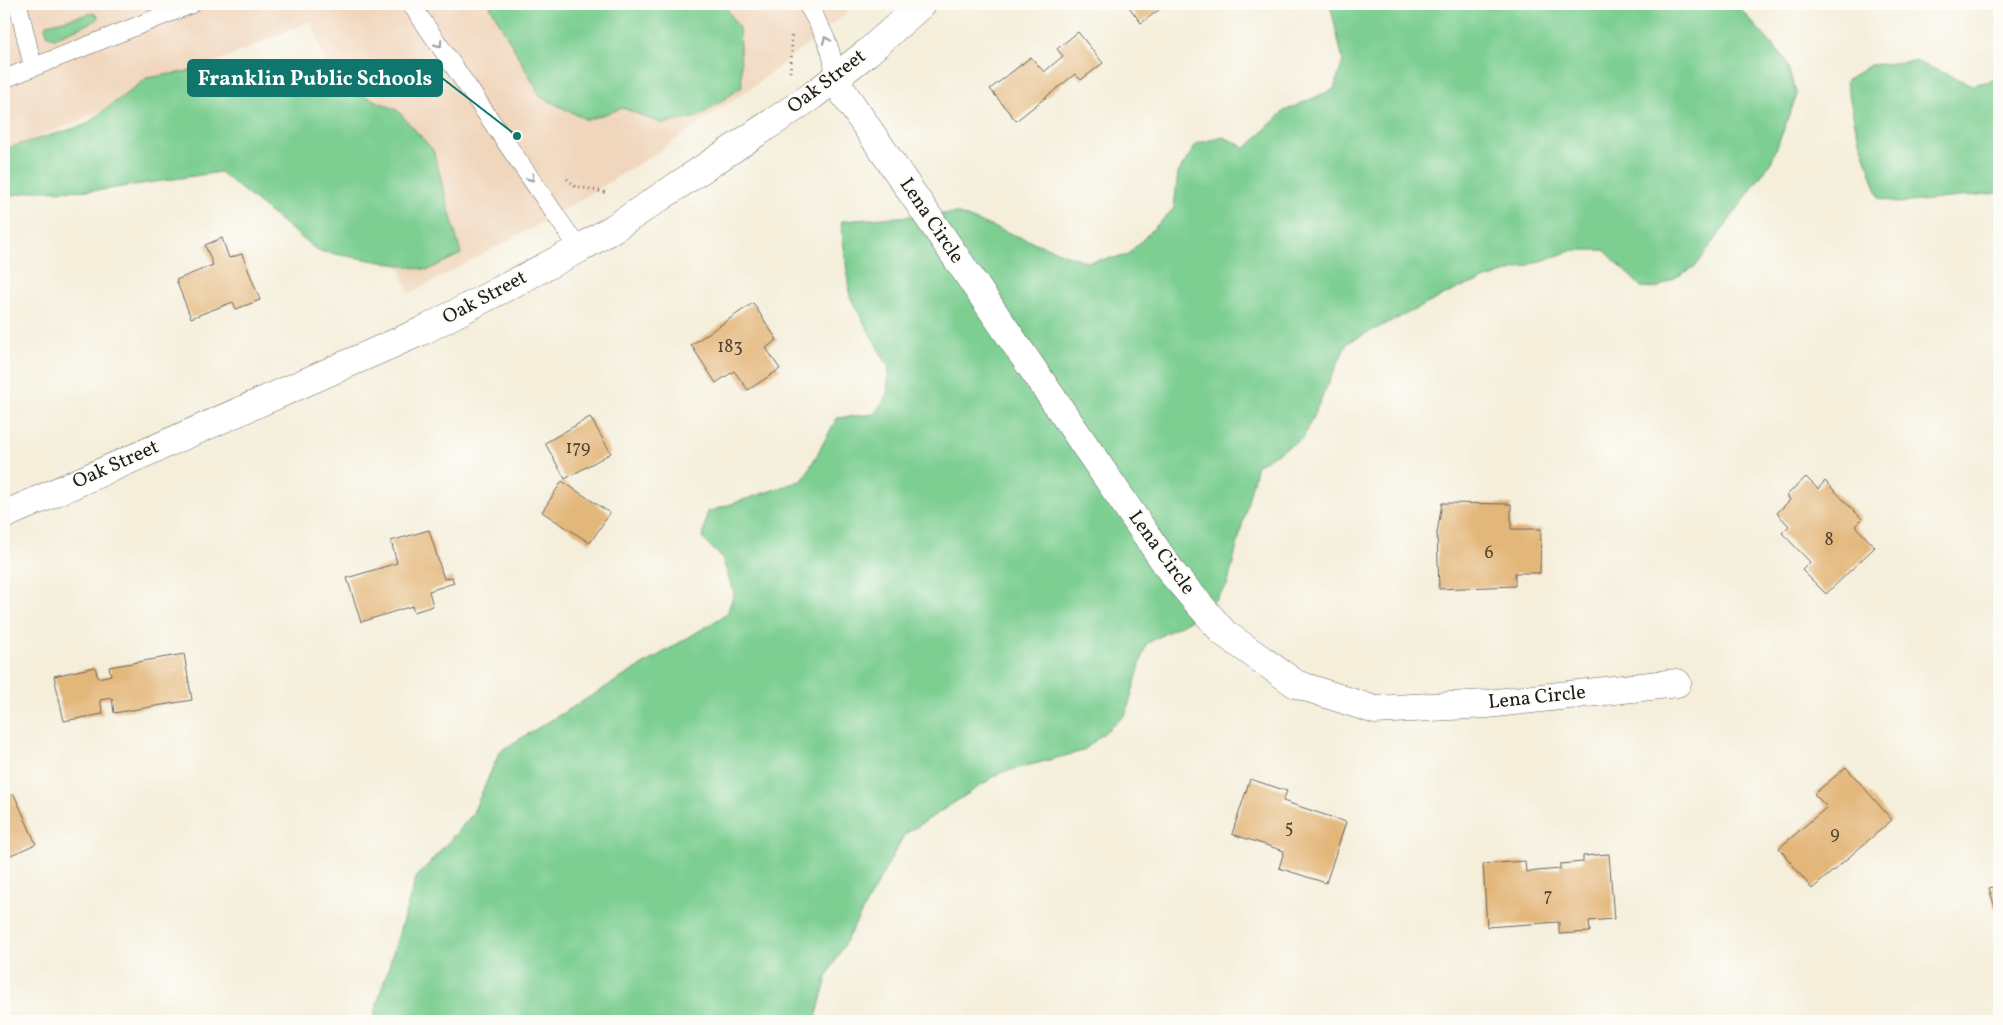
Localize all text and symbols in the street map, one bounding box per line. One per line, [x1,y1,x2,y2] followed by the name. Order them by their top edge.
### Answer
[822,36,833,45] one-way arrow
[433,38,442,48] one-way arrow
[782,43,872,121] street label: Oak Street
[188,60,442,96] callout: Franklin Public Schools
[198,65,432,94] text: Franklin Public Schools
[525,172,534,182] one-way arrow
[892,173,970,269] street label: Lena Circle
[438,264,532,332] street label: Oak Street
[717,335,743,360] house number: 183
[68,434,164,496] street label: Oak Street
[566,436,590,461] house number: 179
[1121,505,1201,601] street label: Lena Circle
[1824,528,1834,553] house number: 8
[1484,541,1494,566] house number: 6
[1487,679,1587,717] street label: Lena Circle
[1285,816,1293,841] house number: 5
[1830,822,1840,847] house number: 9
[1544,884,1552,909] house number: 7

